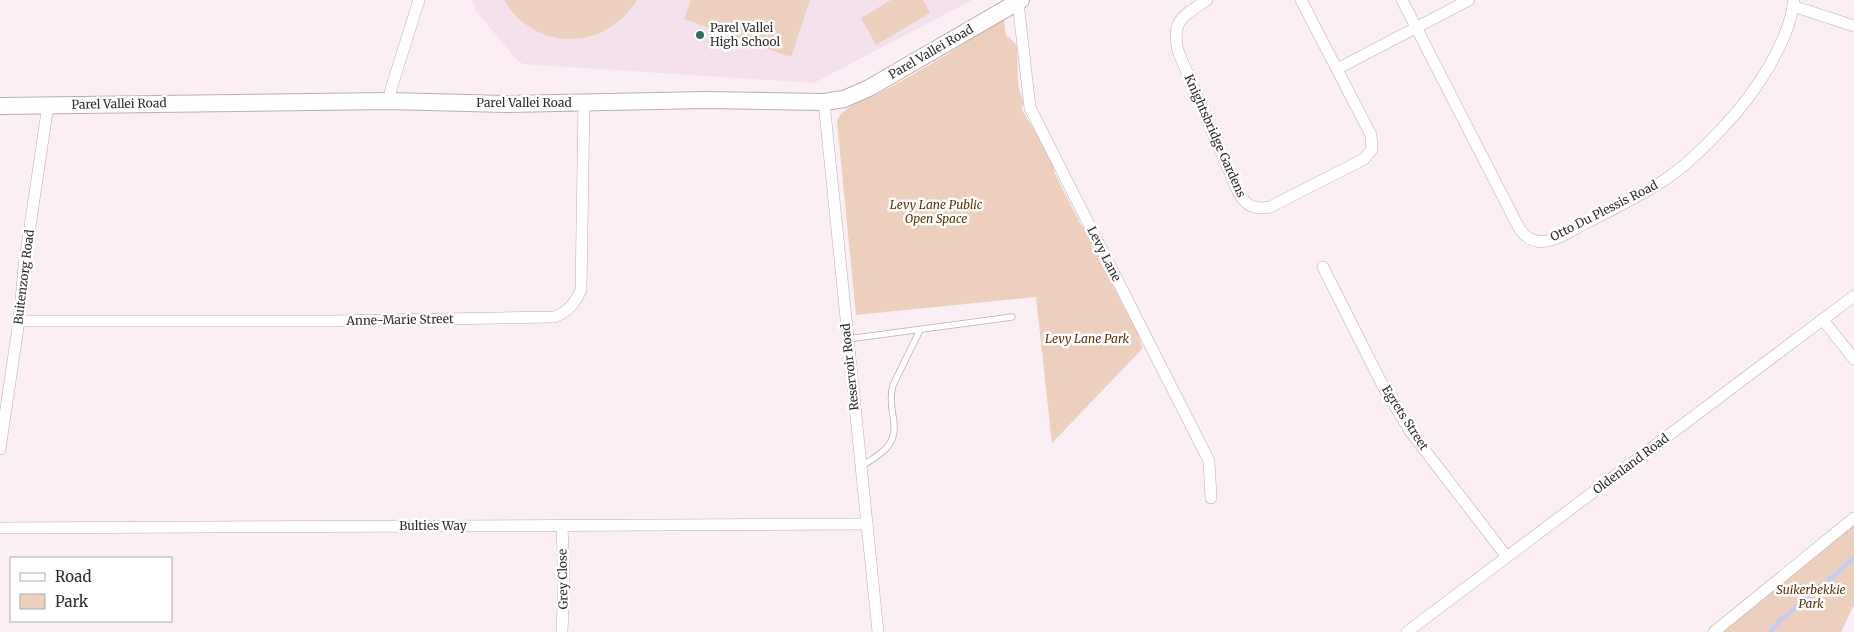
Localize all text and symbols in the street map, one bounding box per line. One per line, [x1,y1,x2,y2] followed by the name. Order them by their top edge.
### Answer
[710,20,781,49] place label: Parel Vallei High School
[886,21,976,82] street label: Parel Vallei Road
[694,29,706,41] marker: Parel Vallei High School
[1182,72,1249,200] street label: Knightsbridge Gardens
[71,95,167,112] street label: Parel Vallei Road
[476,95,572,110] street label: Parel Vallei Road
[1548,177,1660,244] street label: Otto Du Plessis Road
[890,197,983,226] park label: Levy Lane Public Open Space
[1084,224,1125,284] street label: Levy Lane
[10,229,37,325] street label: Buitenzorg Road
[345,311,454,328] street label: Anne-Marie Street
[837,323,862,411] street label: Reservoir Road
[1045,331,1130,346] park label: Levy Lane Park
[1379,383,1432,453] street label: Egrets Street
[1590,430,1672,497] street label: Oldenland Road
[399,518,467,533] street label: Bulties Way
[554,549,571,609] street label: Grey Close
[10,557,172,622] legend
[55,567,91,586] text: Road
[1776,582,1846,611] park label: Suikerbekkie Park
[55,592,89,611] text: Park

